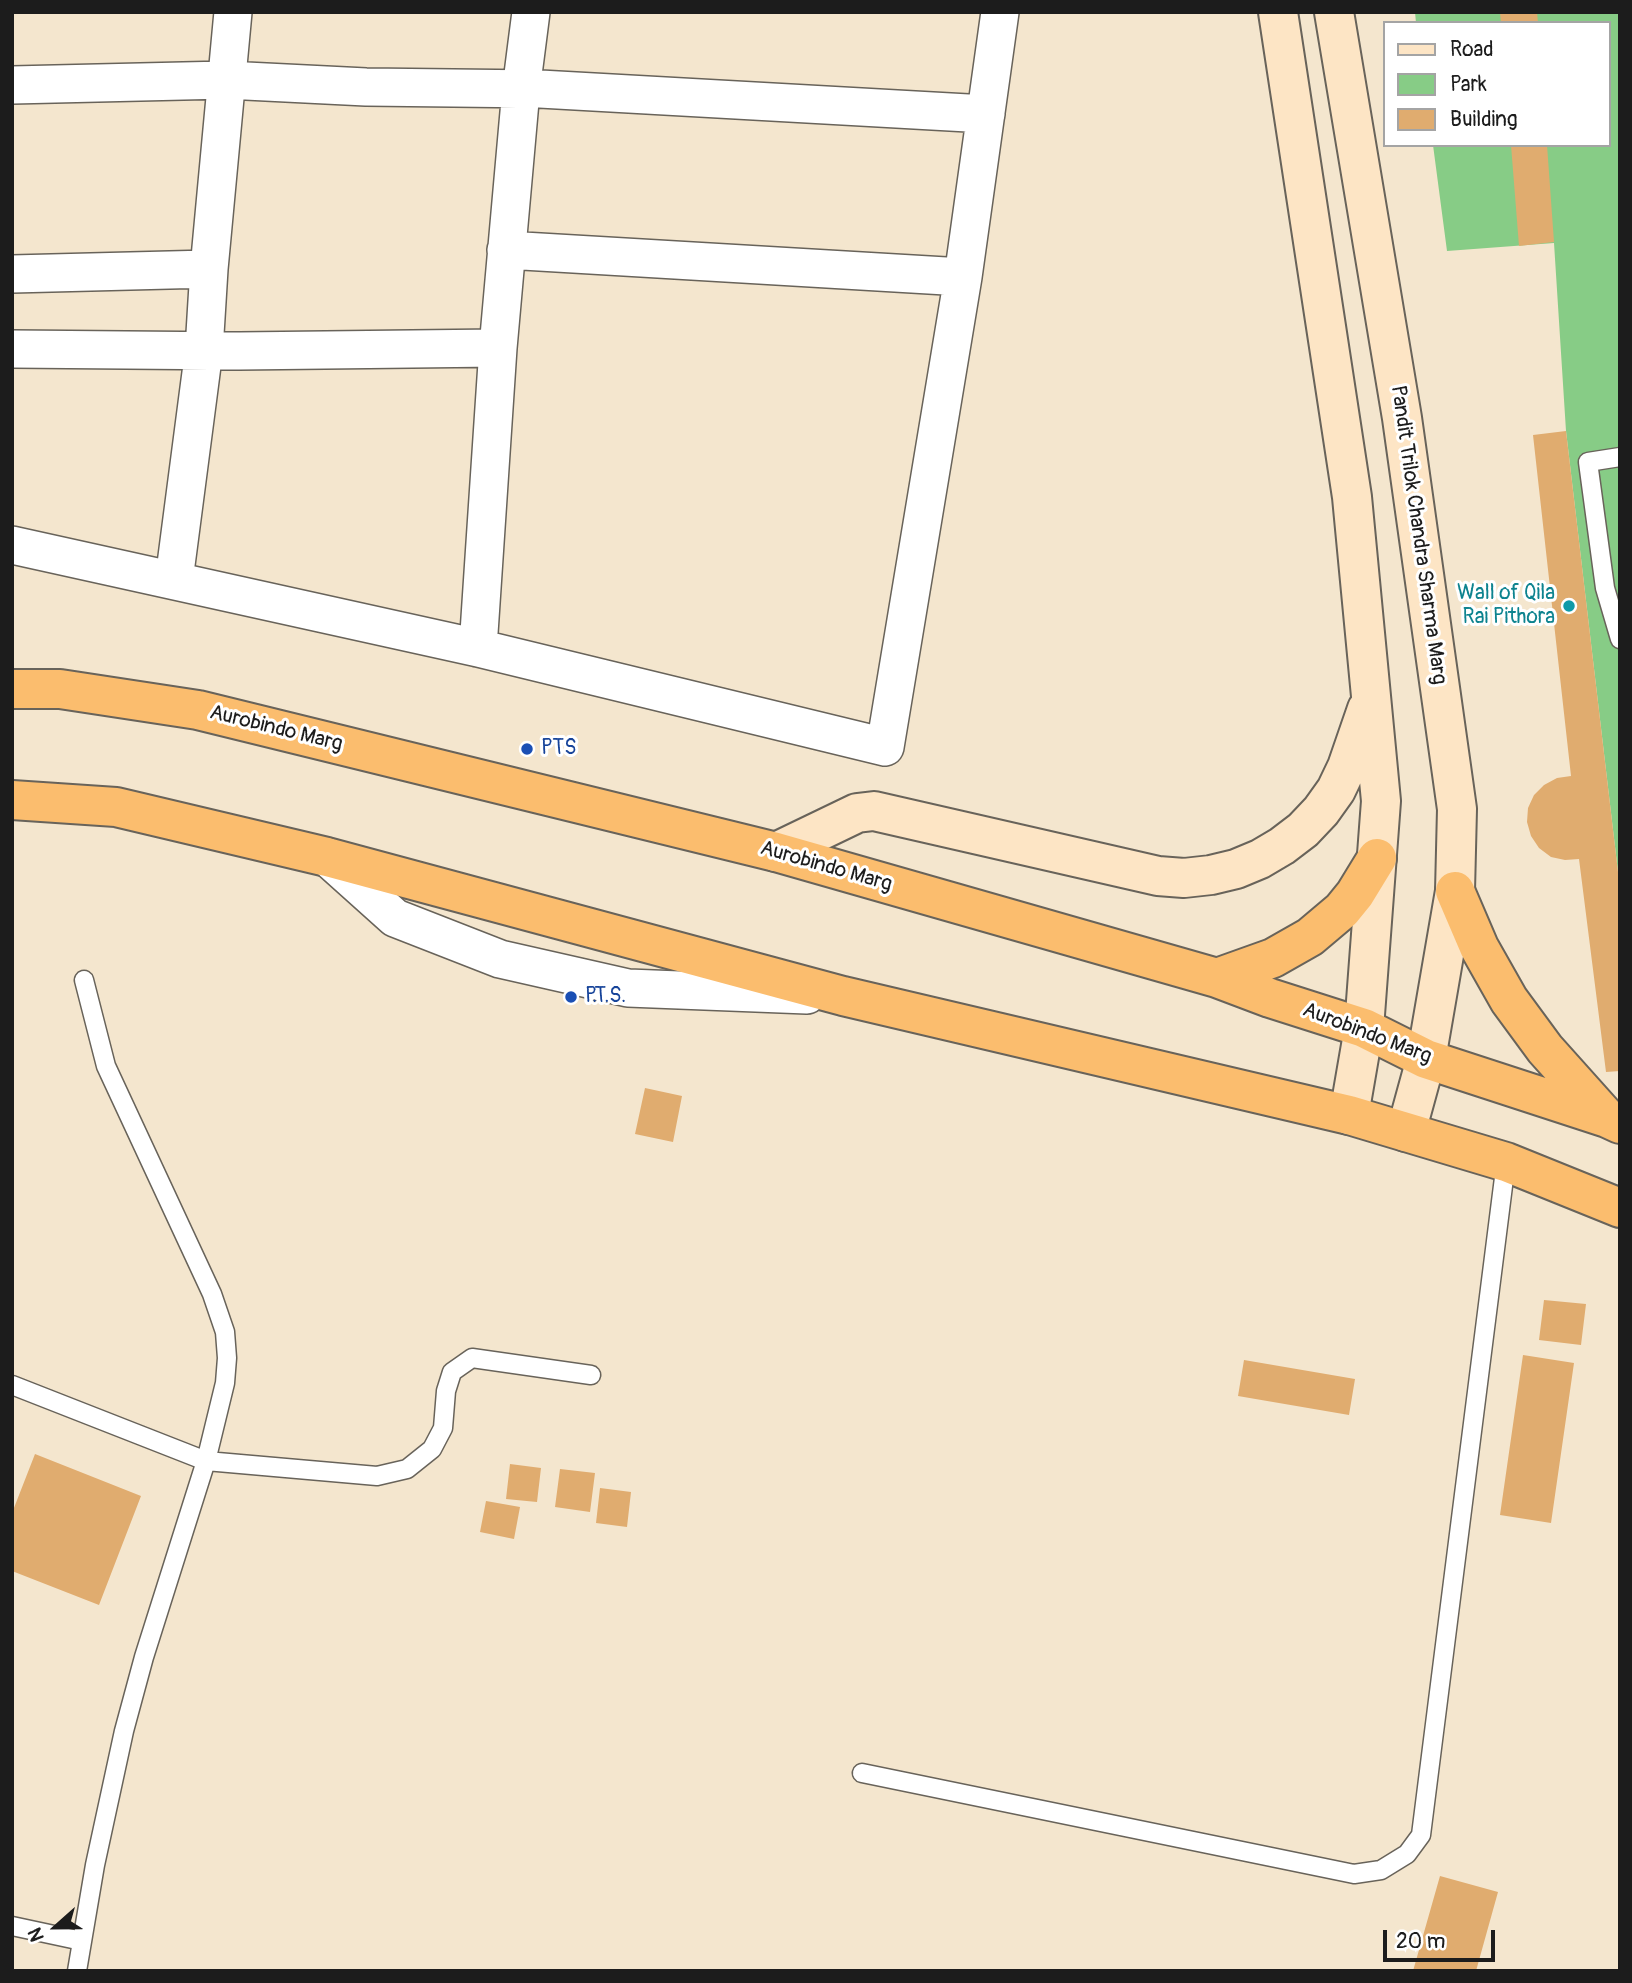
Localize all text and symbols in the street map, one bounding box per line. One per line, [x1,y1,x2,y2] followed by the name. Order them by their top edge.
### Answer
[1384,21,1611,147] legend
[1450,36,1494,63] text: Road
[1450,71,1487,98] text: Park
[1450,106,1517,133] text: Building
[1385,384,1451,686] street label: Pandit Trilok Chandra Sharma Marg
[1457,581,1555,631] place label: Wall of Qila Rai Pithora
[1561,598,1577,614] marker: Wall of Qila Rai Pithora
[207,700,345,758] street label: Aurobindo Marg
[541,736,576,762] place label: PTS
[519,741,535,757] marker: PTS
[757,836,895,898] street label: Aurobindo Marg
[585,984,626,1010] place label: P.T.S.
[563,989,579,1005] marker: P.T.S.
[1299,998,1435,1070] street label: Aurobindo Marg
[21,1892,91,1962] north arrow
[1387,1916,1499,1960] scale bar
[23,1924,50,1945] text: N
[1396,1928,1445,1955] text: 20 m

